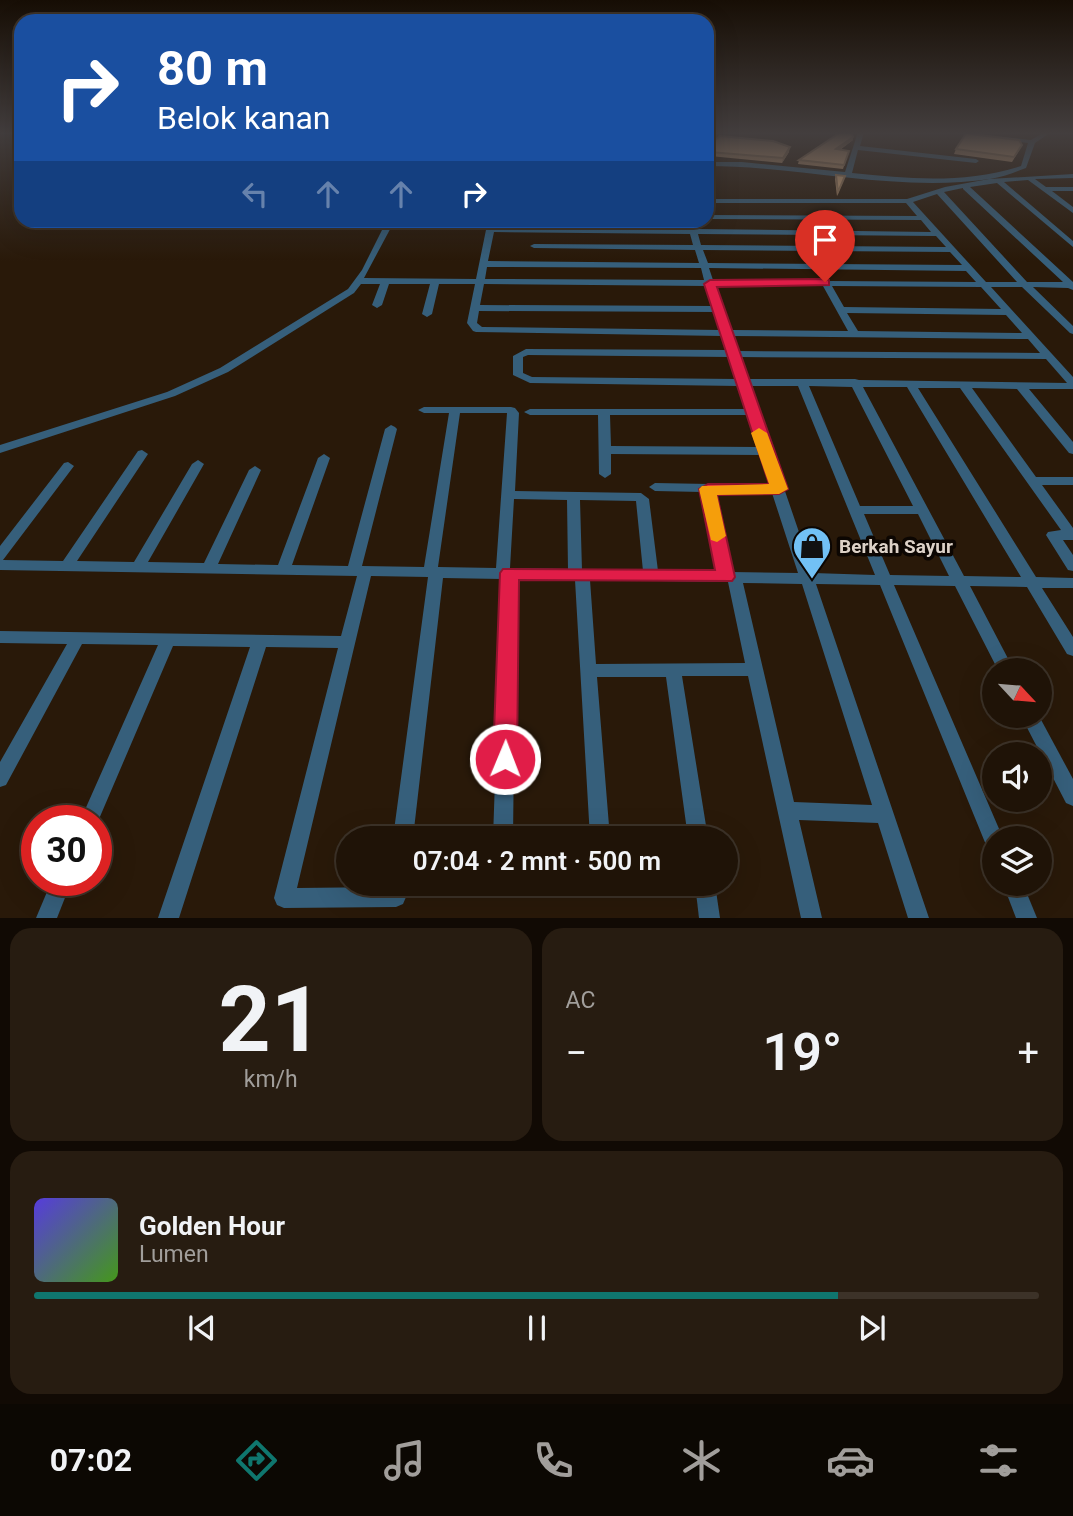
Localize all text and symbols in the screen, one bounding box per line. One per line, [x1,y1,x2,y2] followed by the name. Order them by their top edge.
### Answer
[157,40,268,97] text: 80 m
[42,42,133,133] icon: right
[157,99,330,137] text: Belok kanan
[236,175,274,213] icon: left
[309,175,347,213] icon: ahead
[382,175,420,213] icon: ahead
[455,175,493,213] icon: right
[795,210,855,282] pin
[806,221,844,259] icon: arrive
[791,525,833,580] shop icon: Berkah Sayur
[839,535,953,558] place label: Berkah Sayur
[982,658,1052,728] north arrow
[982,658,1052,896] map controls
[468,722,542,796] position arrow
[982,742,1052,812] button: sound
[21,805,112,896] speed limit sign: 30
[982,826,1052,896] button: layers
[413,846,661,876] text: 07:04 · 2 mnt · 500 m
[219,967,323,1073] text: 21
[566,987,595,1014] text: AC
[763,1022,842,1083] text: 19°
[566,1031,587,1075] text: −
[1017,1031,1039,1075] text: +
[244,1066,298,1093] text: km/h
[139,1211,285,1241] text: Golden Hour
[139,1241,209,1268] text: Lumen
[183,1309,221,1347] icon: previous
[518,1309,556,1347] icon: pause
[853,1309,891,1347] icon: next
[232,1436,281,1485] icon: directions
[380,1436,429,1485] icon: music
[529,1436,578,1485] icon: phone
[677,1436,726,1485] icon: climate
[826,1436,875,1485] icon: car
[974,1436,1023,1485] icon: filters
[50,1441,132,1479] text: 07:02

